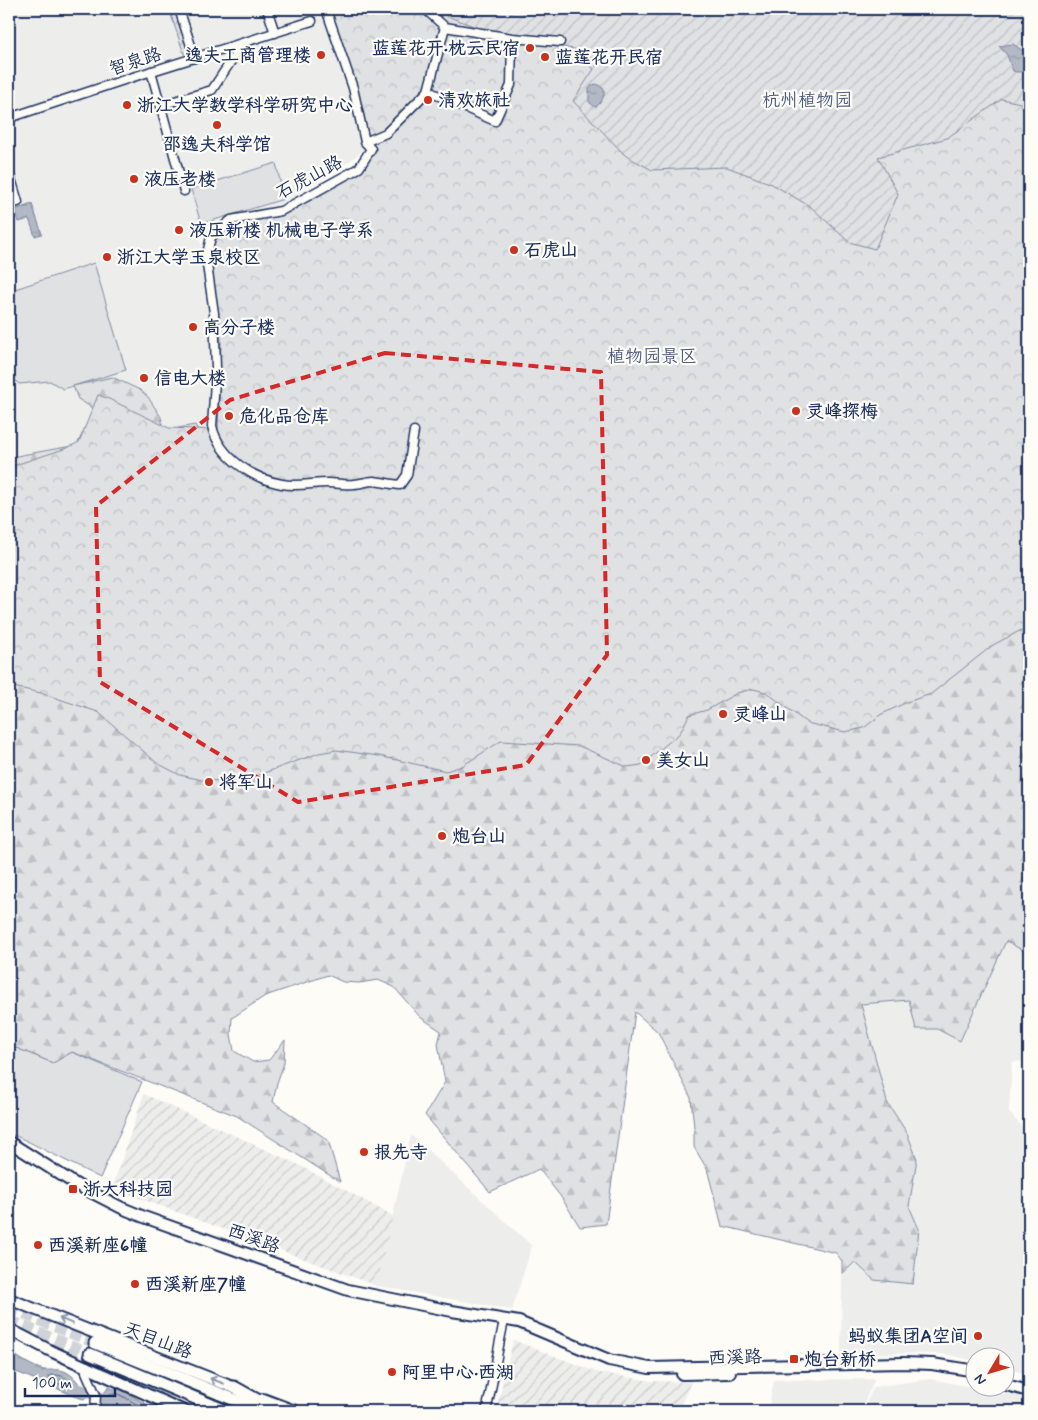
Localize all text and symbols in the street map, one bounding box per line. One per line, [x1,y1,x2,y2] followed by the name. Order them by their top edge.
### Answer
[372,37,520,61] place label: 蓝莲花开·枕云民宿
[106,42,165,82] street label: 智泉路
[524,42,536,54] marker: 蓝莲花开·枕云民宿
[185,44,311,68] place label: 逸夫工商管理楼
[555,46,663,70] place label: 蓝莲花开民宿
[315,49,327,61] marker: 逸夫工商管理楼
[539,51,551,63] marker: 蓝莲花开民宿
[438,89,510,113] place label: 清欢旅社
[762,89,852,113] park label: 杭州植物园
[137,94,353,118] place label: 浙江大学数学科学研究中心
[422,94,434,106] marker: 清欢旅社
[121,99,133,111] marker: 浙江大学数学科学研究中心
[211,119,223,131] marker: 邵逸夫科学馆
[163,133,271,157] place label: 邵逸夫科学馆
[272,150,347,205] street label: 石虎山路
[144,168,216,192] place label: 液压老楼
[128,173,140,185] marker: 液压老楼
[189,219,374,243] place label: 液压新楼 机械电子学系
[173,224,185,236] marker: 液压新楼 机械电子学系
[524,239,578,263] place label: 石虎山
[508,244,520,256] marker: 石虎山
[117,246,261,270] place label: 浙江大学玉泉校区
[101,251,113,263] marker: 浙江大学玉泉校区
[203,316,275,340] place label: 高分子楼
[187,321,199,333] marker: 高分子楼
[607,345,697,369] park label: 植物园景区
[154,367,226,391] place label: 信电大楼
[138,372,150,384] marker: 信电大楼
[806,400,878,424] place label: 灵峰探梅
[239,405,329,429] place label: 危化品仓库
[790,405,802,417] marker: 灵峰探梅
[223,410,235,422] marker: 危化品仓库
[733,703,787,727] place label: 灵峰山
[717,708,729,720] marker: 灵峰山
[656,749,710,773] place label: 美女山
[640,754,652,766] marker: 美女山
[219,771,273,795] place label: 将军山
[203,776,215,788] marker: 将军山
[452,825,506,849] place label: 炮台山
[436,830,448,842] marker: 炮台山
[374,1141,428,1165] place label: 报先寺
[358,1146,370,1158] marker: 报先寺
[83,1178,173,1202] place label: 浙大科技园
[67,1183,79,1195] marker: 浙大科技园
[224,1218,283,1259] street label: 西溪路
[48,1234,147,1258] place label: 西溪新座6幢
[32,1239,44,1251] marker: 西溪新座6幢
[145,1273,246,1297] place label: 西溪新座7幢
[129,1278,141,1290] marker: 西溪新座7幢
[59,1316,74,1325] one-way arrow
[120,1317,196,1365] street label: 天目山路
[848,1325,968,1349] place label: 蚂蚁集团A空间
[972,1330,984,1342] marker: 蚂蚁集团A空间
[708,1345,762,1371] street label: 西溪路
[804,1348,876,1372] place label: 炮台新桥
[966,1348,1016,1398] north arrow
[788,1353,800,1365] marker: 炮台新桥
[402,1361,514,1385] place label: 阿里中心·西湖
[25,1365,115,1397] scale bar
[386,1366,398,1378] marker: 阿里中心·西湖
[971,1370,991,1389] text: N
[32,1374,72,1394] text: 100 m
[210,1376,225,1385] one-way arrow

